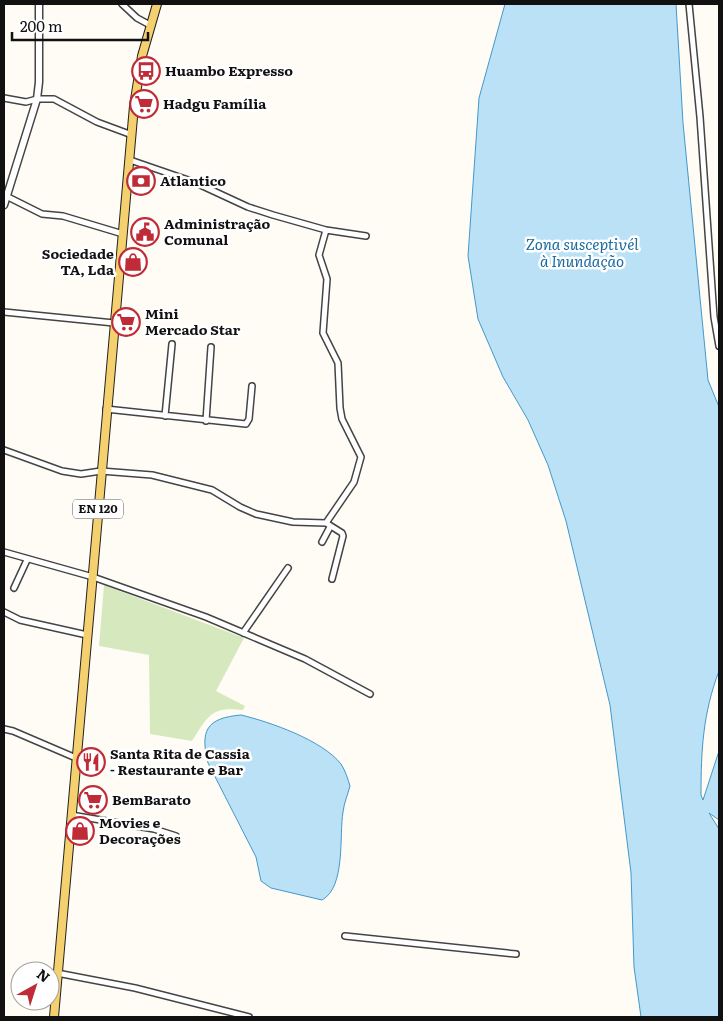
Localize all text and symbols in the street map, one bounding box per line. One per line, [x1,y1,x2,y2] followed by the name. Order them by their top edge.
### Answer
[12,10,149,42] scale bar
[20,14,63,37] text: 200 m
[131,56,161,86] bus stop icon: Huambo Expresso
[165,60,293,80] place label: Huambo Expresso
[129,89,159,119] supermarket icon: Hadgu Família
[163,93,267,113] place label: Hadgu Família
[126,166,156,196] bank icon: Atlantico
[160,170,226,190] place label: Atlantico
[164,213,271,249] place label: Administração Comunal
[130,217,160,247] public building icon: Administração Comunal
[526,232,639,272] water label: Zona susceptivél à Inundação
[42,243,115,279] place label: Sociedade TA, Lda
[118,247,148,277] shop icon: Sociedade TA, Lda
[145,303,241,339] place label: Mini Mercado Star
[111,307,141,337] supermarket icon: Mini Mercado Star
[73,499,123,518] road number: EN 120
[110,743,251,779] place label: Santa Rita de Cassia - Restaurante e Bar
[76,747,106,777] restaurant icon: Santa Rita de Cassia - Restaurante e Bar
[78,785,108,815] supermarket icon: BemBarato
[112,789,191,809] place label: BemBarato
[99,812,181,848] place label: Movies e Decorações
[65,816,95,846] shop icon: Movies e Decorações
[10,961,60,1011] north arrow
[33,964,55,987] text: N

